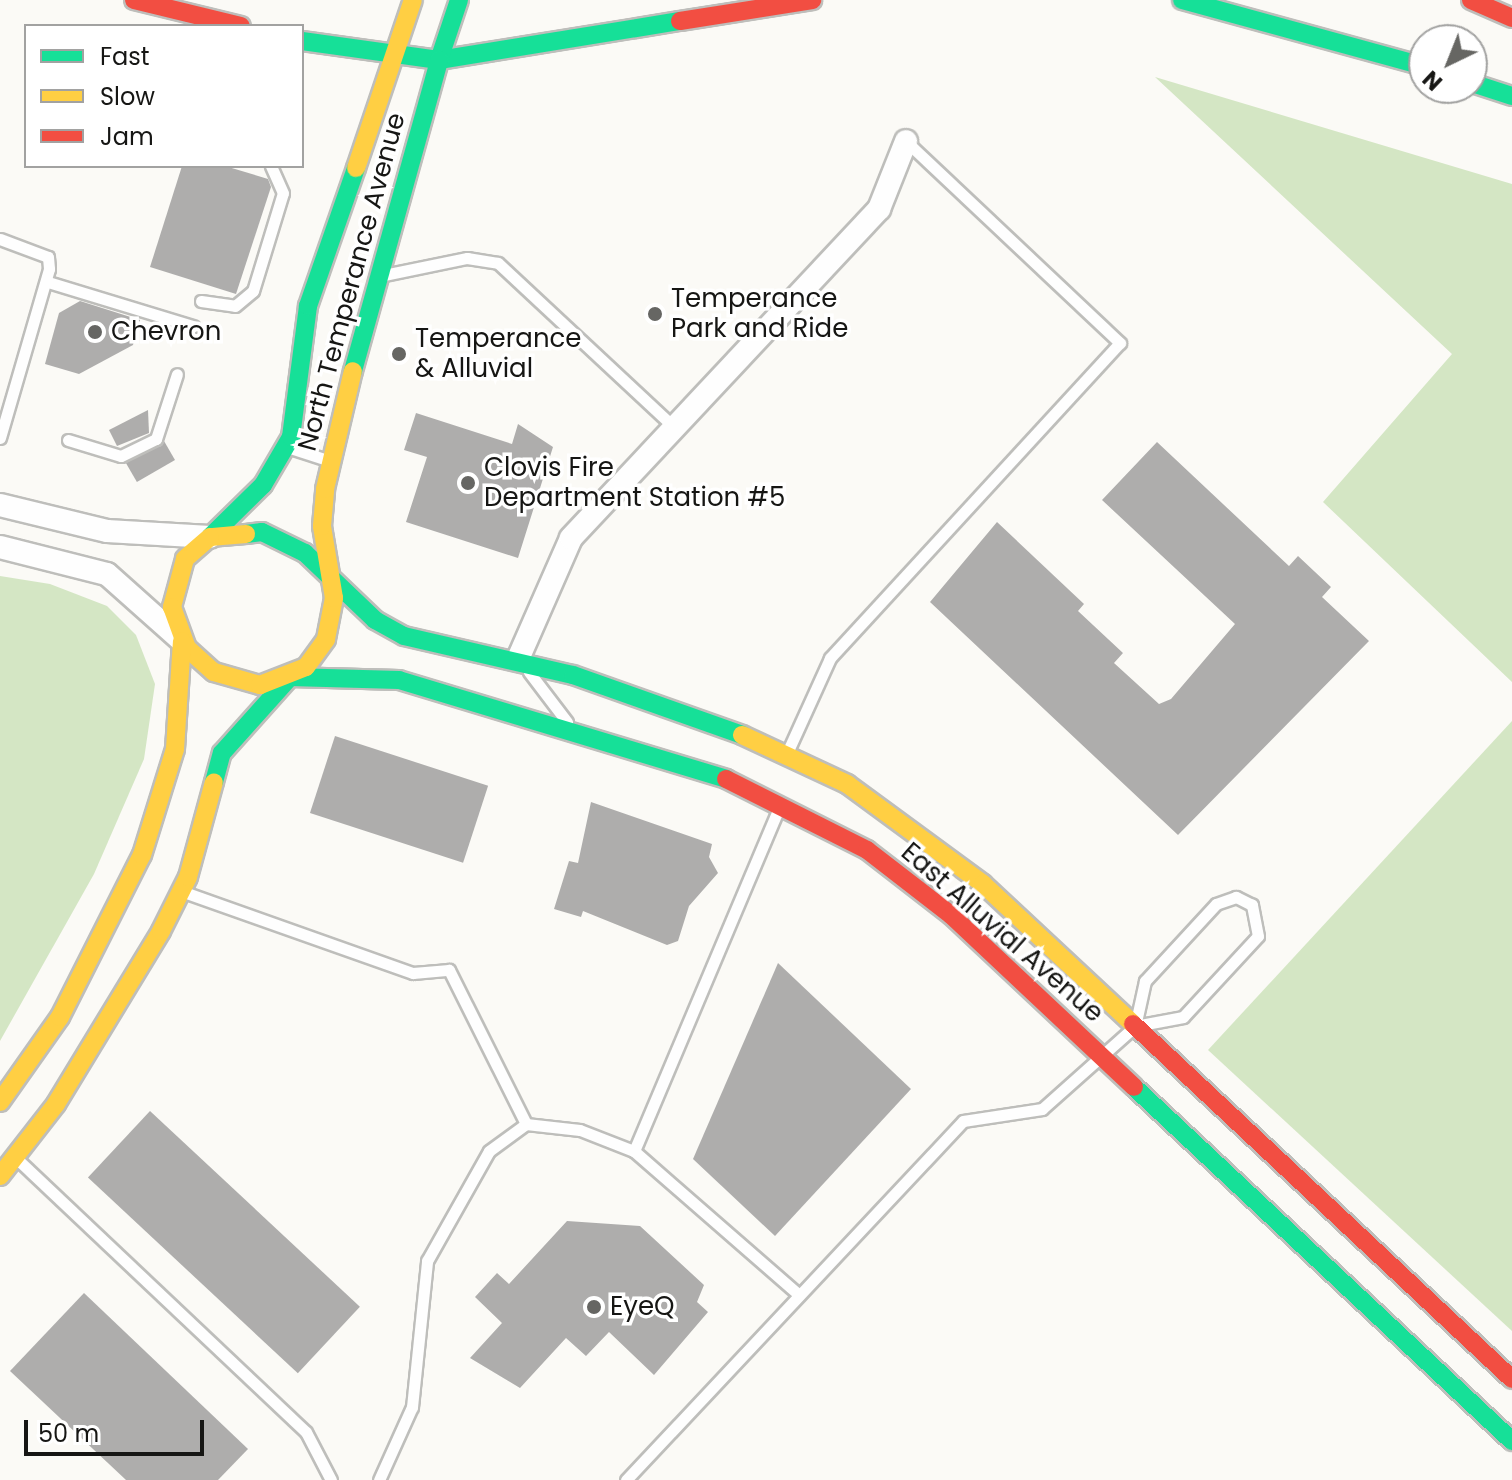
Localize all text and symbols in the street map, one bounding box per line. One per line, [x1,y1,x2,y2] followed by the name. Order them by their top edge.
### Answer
[24,24,304,168] legend
[1408,24,1488,104] north arrow
[100,40,150,73] text: Fast
[1416,63,1449,97] text: N
[100,80,155,113] text: Slow
[292,110,412,454] street label: North Temperance Avenue
[100,120,154,153] text: Jam
[671,283,848,344] place label: Temperance Park and Ride
[646,305,664,323] marker: Temperance Park and Ride
[111,316,221,348] place label: Chevron
[86,323,104,341] marker: Chevron
[415,323,581,384] place label: Temperance & Alluvial
[390,345,408,363] marker: Temperance & Alluvial
[484,452,785,514] place label: Clovis Fire Department Station #5
[459,474,477,492] marker: Clovis Fire Department Station #5
[895,837,1109,1029] street label: East Alluvial Avenue
[610,1291,675,1323] place label: EyeQ
[585,1298,603,1316] marker: EyeQ
[28,1404,208,1454] scale bar
[38,1417,99,1450] text: 50 m

